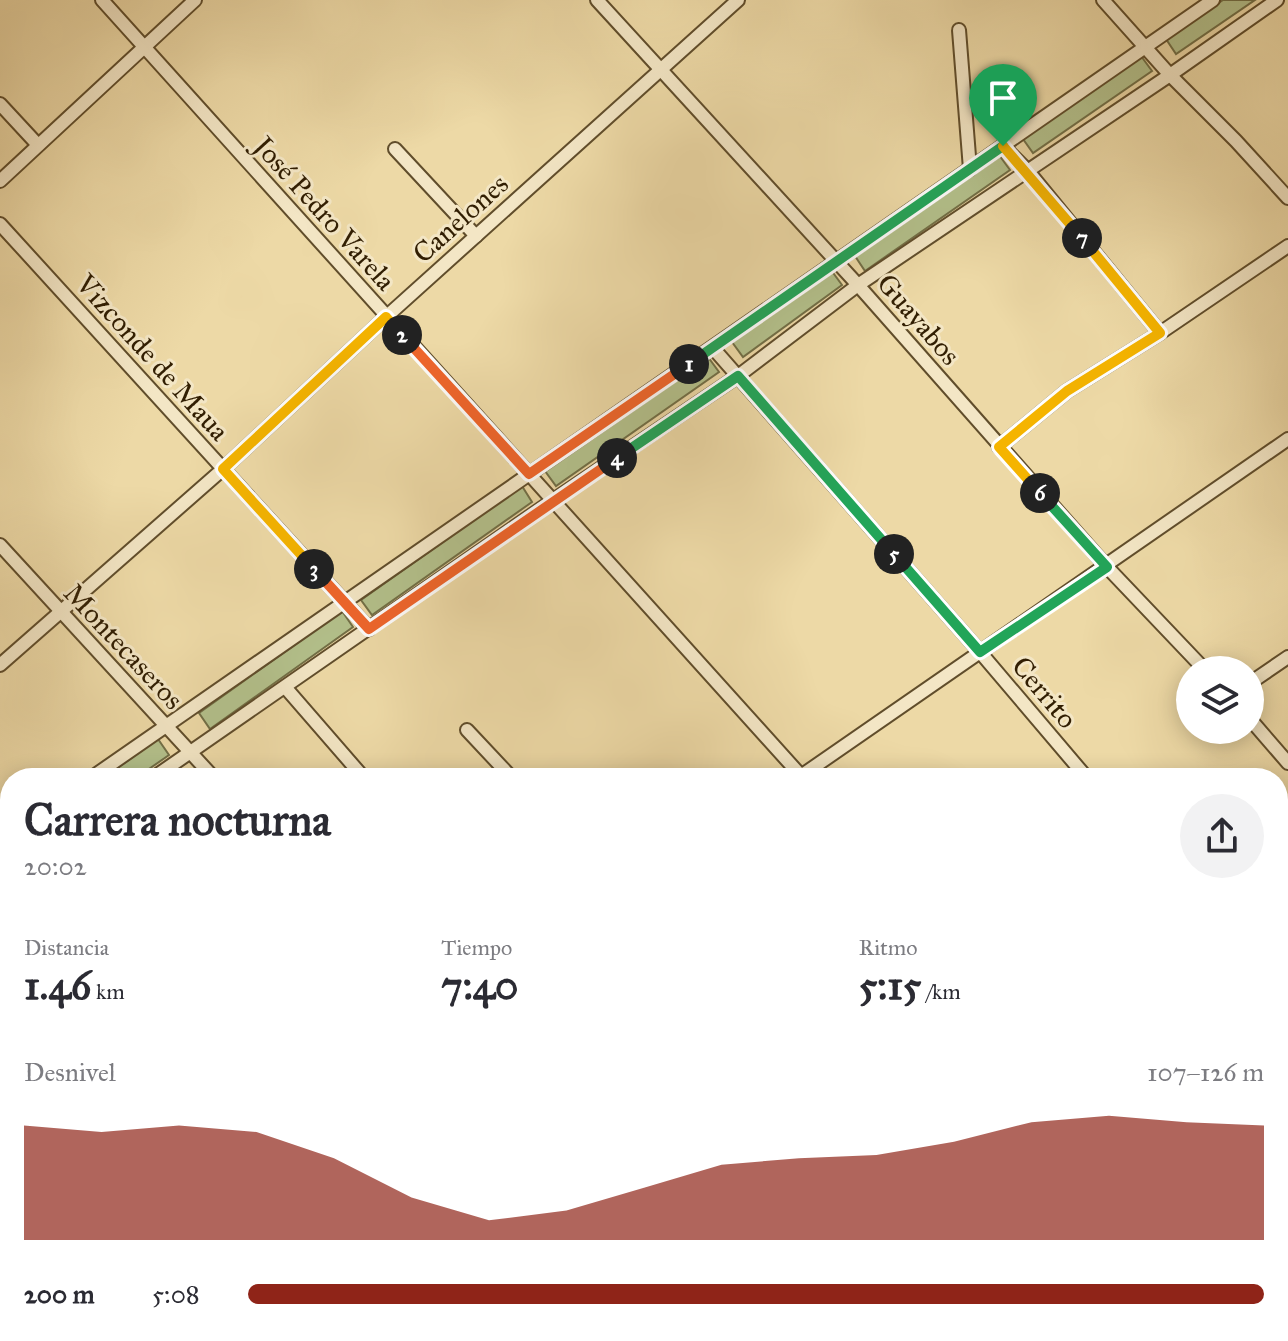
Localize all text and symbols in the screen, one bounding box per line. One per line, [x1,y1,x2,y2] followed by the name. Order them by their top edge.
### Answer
[969,64,1037,146] pin
[981,76,1025,120] icon: arrive
[244,127,403,298] street label: José Pedro Varela
[405,166,515,270] street label: Canelones
[1062,218,1102,258] pin: 7
[1076,224,1088,251] text: 7
[68,266,237,448] street label: Vizconde de Maua
[869,266,968,372] street label: Guayabos
[382,315,422,355] pin: 2
[397,321,407,348] text: 2
[669,344,709,384] pin: 1
[685,350,693,377] text: 1
[597,438,637,478] pin: 4
[611,444,623,471] text: 4
[1020,473,1060,513] pin: 6
[1034,479,1046,506] text: 6
[874,534,914,574] pin: 5
[889,540,899,567] text: 5
[294,549,334,589] pin: 3
[310,555,318,582] text: 3
[56,576,191,717] street label: Montecaseros
[1004,649,1085,736] street label: Cerrito
[1176,656,1264,744] map controls
[1176,656,1264,744] button: layers
[24,793,331,847] text: Carrera nocturna
[1180,794,1264,878] button: share
[24,850,86,882] text: 20:02
[24,934,109,961] text: Distancia
[441,934,512,961] text: Tiempo
[859,934,918,961] text: Ritmo
[24,961,91,1010] text: 1.46
[441,961,518,1010] text: 7:40
[859,961,921,1010] text: 5:15
[91,978,125,1005] text: km
[921,978,961,1005] text: /km
[24,1056,116,1088] text: Desnivel
[1147,1056,1264,1088] text: 107–126 m
[24,1278,95,1310] text: 200 m
[152,1278,200,1310] text: 5:08

